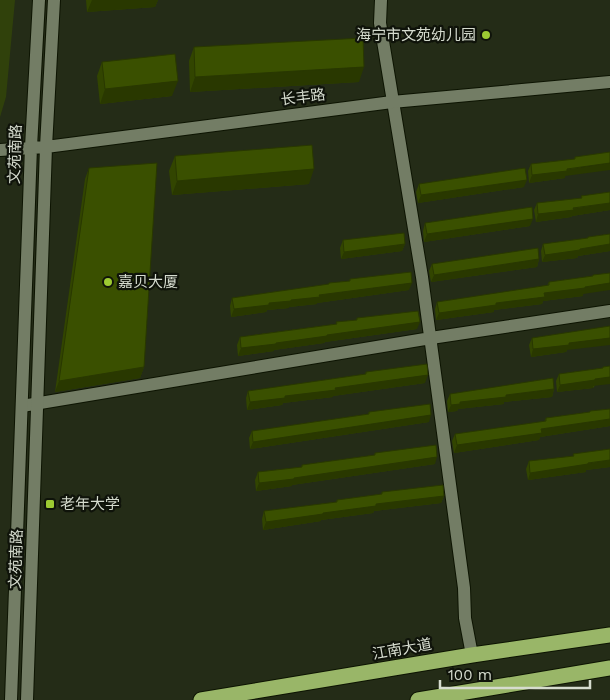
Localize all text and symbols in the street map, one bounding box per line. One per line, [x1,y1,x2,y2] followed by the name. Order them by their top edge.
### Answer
[356,26,476,44] place label: 海宁市文苑幼儿园
[480,29,492,41] marker: 海宁市文苑幼儿园
[280,85,326,109] street label: 长丰路
[5,124,25,184] street label: 文苑南路
[118,273,178,291] place label: 嘉贝大厦
[102,276,114,288] marker: 嘉贝大厦
[60,495,120,513] place label: 老年大学
[44,498,56,510] marker: 老年大学
[6,529,26,589] street label: 文苑南路
[371,635,433,663] street label: 江南大道
[440,658,590,690] scale bar
[448,666,492,684] text: 100 m

